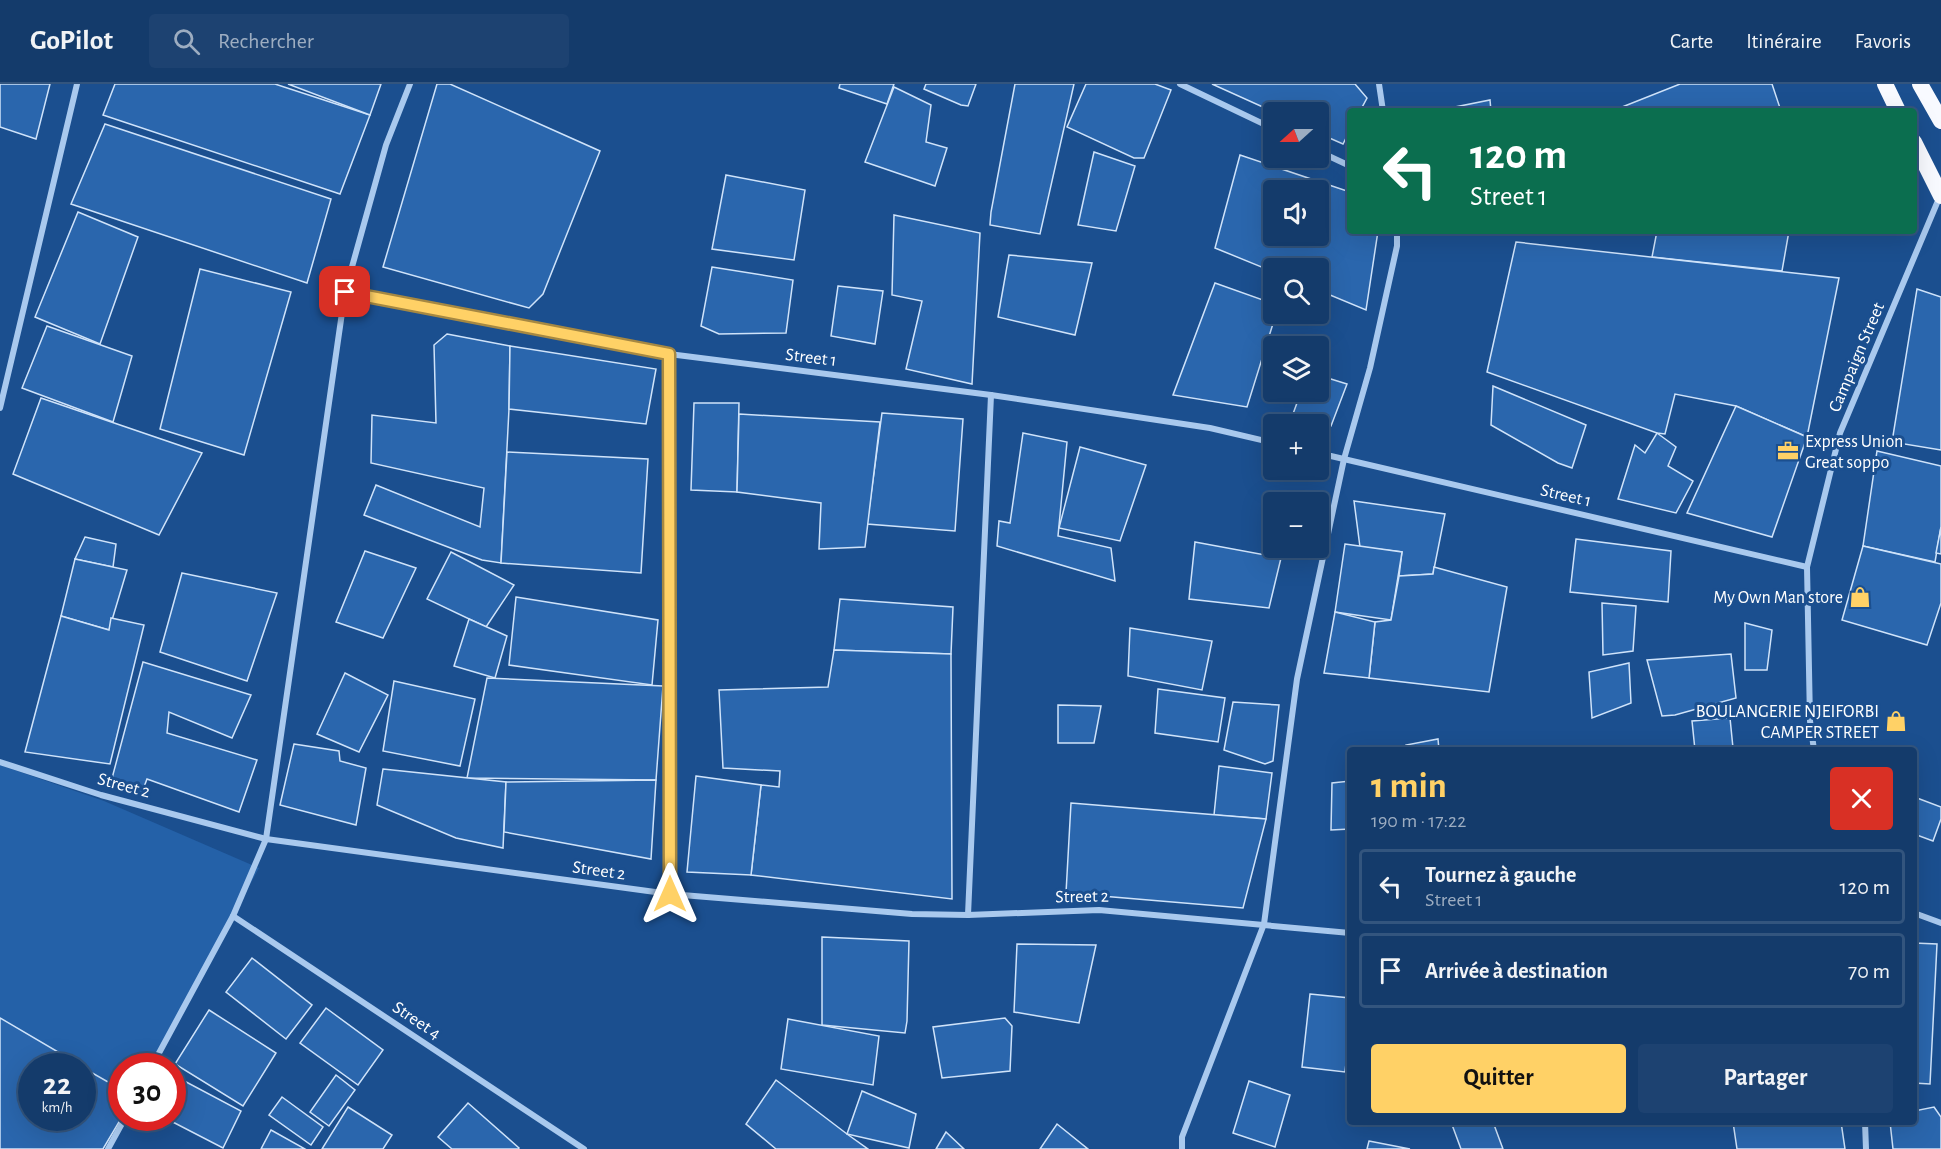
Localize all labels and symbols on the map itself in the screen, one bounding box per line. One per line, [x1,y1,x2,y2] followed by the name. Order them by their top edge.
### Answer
[1263,102,1329,168] north arrow
[319,266,370,317] pin
[1826,300,1888,415] street label: Campaign Street
[784,346,838,370] street label: Street 1
[1805,433,1903,472] place label: Express Union Great soppo
[1776,439,1800,463] office icon: Express Union Great soppo
[1539,481,1593,511] street label: Street 1
[1848,585,1872,609] shop icon: My Own Man store
[1713,589,1843,607] place label: My Own Man store
[1696,703,1879,742] place label: BOULANGERIE NJEIFORBI CAMPER STREET
[1884,709,1908,733] shop icon: BOULANGERIE NJEIFORBI CAMPER STREET
[96,770,152,802] street label: Street 2
[571,858,627,884] street label: Street 2
[638,862,702,926] position arrow
[1055,888,1109,906] street label: Street 2
[389,998,444,1044] street label: Street 4
[108,1053,186,1131] speed limit sign: 30

